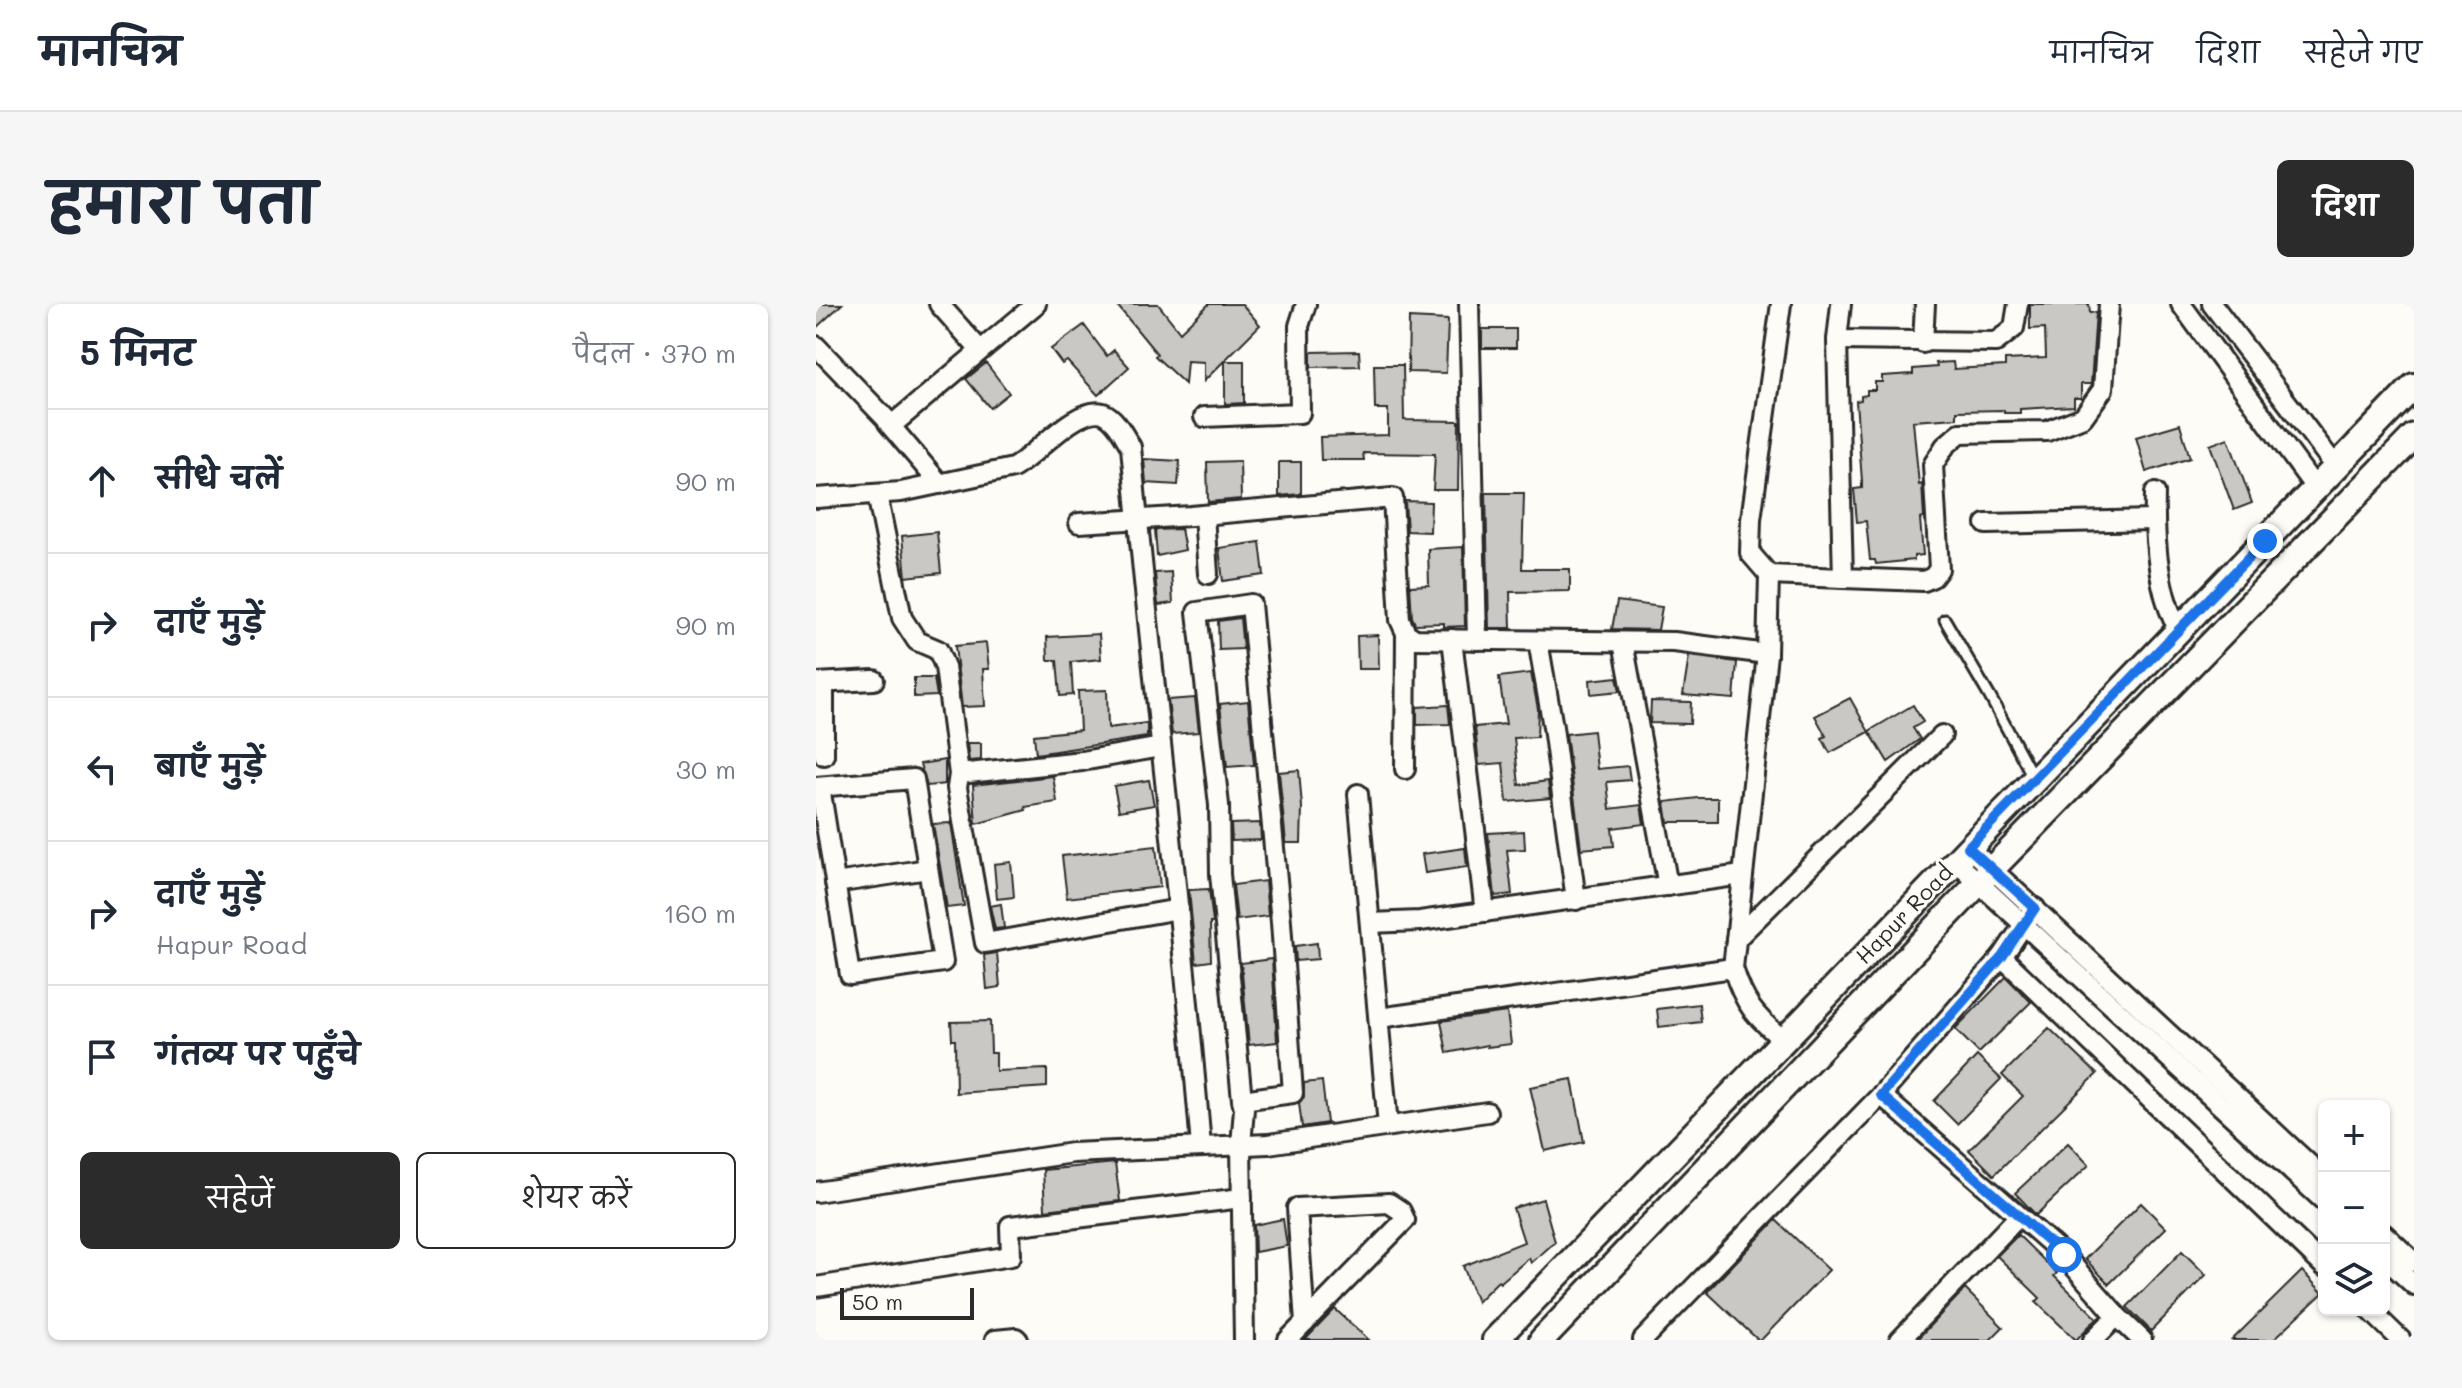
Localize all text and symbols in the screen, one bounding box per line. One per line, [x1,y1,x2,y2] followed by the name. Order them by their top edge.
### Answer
[40,25,181,75] text: मानचित्र
[2050,34,2152,70] text: मानचित्र
[2196,34,2260,70] text: दिशा
[2304,34,2422,70] text: सहेजे गए
[2277,160,2414,257] button: दिशा
[48,164,317,237] text: हमारा पता
[80,329,195,374] text: 5 मिनट
[573,336,736,370] text: पैदल · 370 m
[156,457,282,497] text: सीधे चलें
[80,459,124,503] icon: ahead
[676,464,736,498] text: 90 m
[2247,523,2283,559] route end
[156,601,264,641] text: दाएँ मुड़ें
[80,603,124,647] icon: right
[676,608,736,642] text: 90 m
[156,745,264,785] text: बाएँ मुड़ें
[80,747,124,791] icon: left
[676,752,736,786] text: 30 m
[1849,858,1959,970] street label: Hapur Road
[156,872,264,912] text: दाएँ मुड़ें
[80,891,124,935] icon: right
[664,896,736,930] text: 160 m
[156,927,307,961] text: Hapur Road
[156,1033,360,1073] text: गंतव्य पर पहुँचे
[80,1035,124,1079] icon: arrive
[2318,1100,2390,1316] map controls
[2318,1100,2390,1172] button: +
[80,1152,400,1249] button: सहेजें
[416,1152,736,1249] button: शेयर करें
[2318,1172,2390,1244] button: −
[2046,1237,2082,1273] route start
[2318,1244,2390,1316] button: layers
[840,1284,974,1320] scale bar
[852,1287,903,1316] text: 50 m

